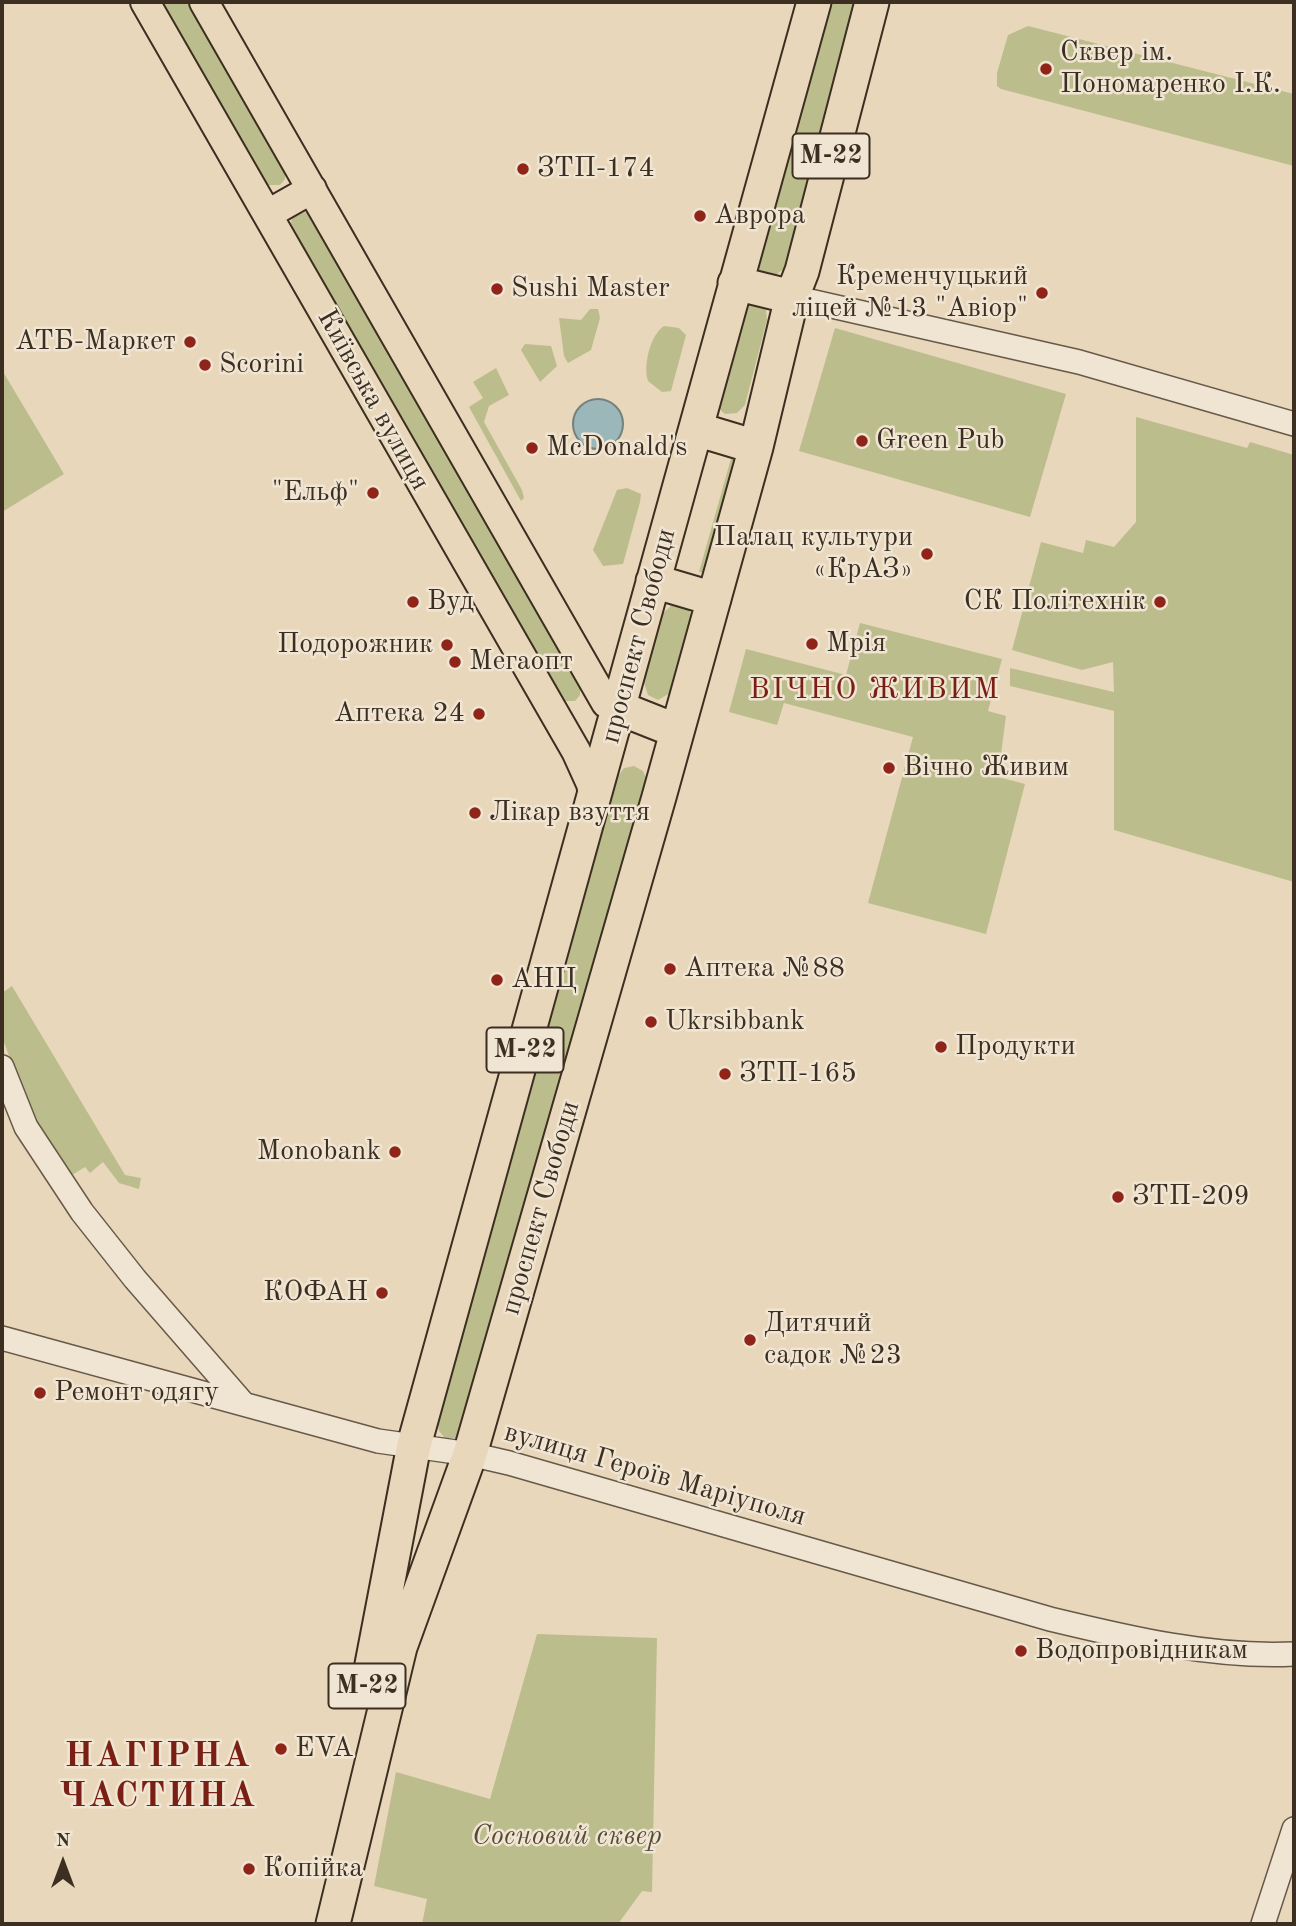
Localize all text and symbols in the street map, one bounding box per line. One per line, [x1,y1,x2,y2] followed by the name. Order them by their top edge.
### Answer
[1060,36,1281,102] place label: Сквер ім. Пономаренко І.К.
[1038,61,1054,77] marker: Сквер ім. Пономаренко І.К.
[792,134,870,178] road number: М-22
[537,152,655,186] place label: ЗТП-174
[515,161,531,177] marker: ЗТП-174
[714,199,806,233] place label: Аврора
[692,208,708,224] marker: Аврора
[792,260,1028,326] place label: Кременчуцький ліцей №13 "Авіор"
[511,272,670,306] place label: Sushi Master
[489,281,505,297] marker: Sushi Master
[1034,285,1050,301] marker: Кременчуцький ліцей №13 "Авіор"
[309,303,437,497] street label: Київська вулиця
[15,325,176,359] place label: АТБ-Маркет
[182,334,198,350] marker: АТБ-Маркет
[219,348,304,382] place label: Scorini
[197,357,213,373] marker: Scorini
[876,424,1005,458] place label: Green Pub
[546,431,687,465] place label: McDonald's
[854,433,870,449] marker: Green Pub
[524,440,540,456] marker: McDonald's
[272,476,359,510] place label: "Ельф"
[365,485,381,501] marker: "Ельф"
[714,521,913,587] place label: Палац культури «КрАЗ»
[594,525,684,747] street label: проспект Свободи
[919,546,935,562] marker: Палац культури «КрАЗ»
[427,585,474,619] place label: Вуд
[964,585,1146,619] place label: СК Політехнік
[405,594,421,610] marker: Вуд
[1152,594,1168,610] marker: СК Політехнік
[826,627,886,661] place label: Мрія
[277,628,433,662] place label: Подорожник
[804,636,820,652] marker: Мрія
[439,637,455,653] marker: Подорожник
[469,645,573,679] place label: Мегаопт
[447,654,463,670] marker: Мегаопт
[750,672,1000,708] district label: ВІЧНО ЖИВИМ
[334,697,465,731] place label: Аптека 24
[471,706,487,722] marker: Аптека 24
[903,751,1069,785] place label: Вічно Живим
[881,760,897,776] marker: Вічно Живим
[489,796,650,830] place label: Лікар взуття
[467,805,483,821] marker: Лікар взуття
[684,952,845,986] place label: Аптека №88
[662,961,678,977] marker: Аптека №88
[511,963,577,997] place label: АНЦ
[489,972,505,988] marker: АНЦ
[665,1005,805,1039] place label: Ukrsibbank
[643,1014,659,1030] marker: Ukrsibbank
[486,1028,564,1072] road number: М-22
[955,1030,1076,1064] place label: Продукти
[933,1039,949,1055] marker: Продукти
[739,1057,857,1091] place label: ЗТП-165
[717,1066,733,1082] marker: ЗТП-165
[494,1097,588,1319] street label: проспект Свободи
[257,1135,381,1169] place label: Monobank
[387,1144,403,1160] marker: Monobank
[1132,1180,1250,1214] place label: ЗТП-209
[1110,1189,1126,1205] marker: ЗТП-209
[263,1276,368,1310] place label: КОФАН
[374,1285,390,1301] marker: КОФАН
[764,1307,902,1373] place label: Дитячий садок №23
[742,1332,758,1348] marker: Дитячий садок №23
[54,1376,219,1410] place label: Ремонт одягу
[32,1385,48,1401] marker: Ремонт одягу
[500,1416,810,1534] street label: вулиця Героїв Маріуполя
[1035,1634,1248,1668] place label: Водопровідникам
[1013,1643,1029,1659] marker: Водопровідникам
[328,1664,406,1708] road number: М-22
[295,1732,353,1766] place label: EVA
[60,1736,256,1818] district label: НАГІРНА ЧАСТИНА
[273,1741,289,1757] marker: EVA
[472,1820,662,1854] park label: Сосновий сквер
[28,1828,98,1898] north arrow
[56,1832,70,1851] text: N
[263,1852,363,1886] place label: Копійка
[241,1861,257,1877] marker: Копійка

